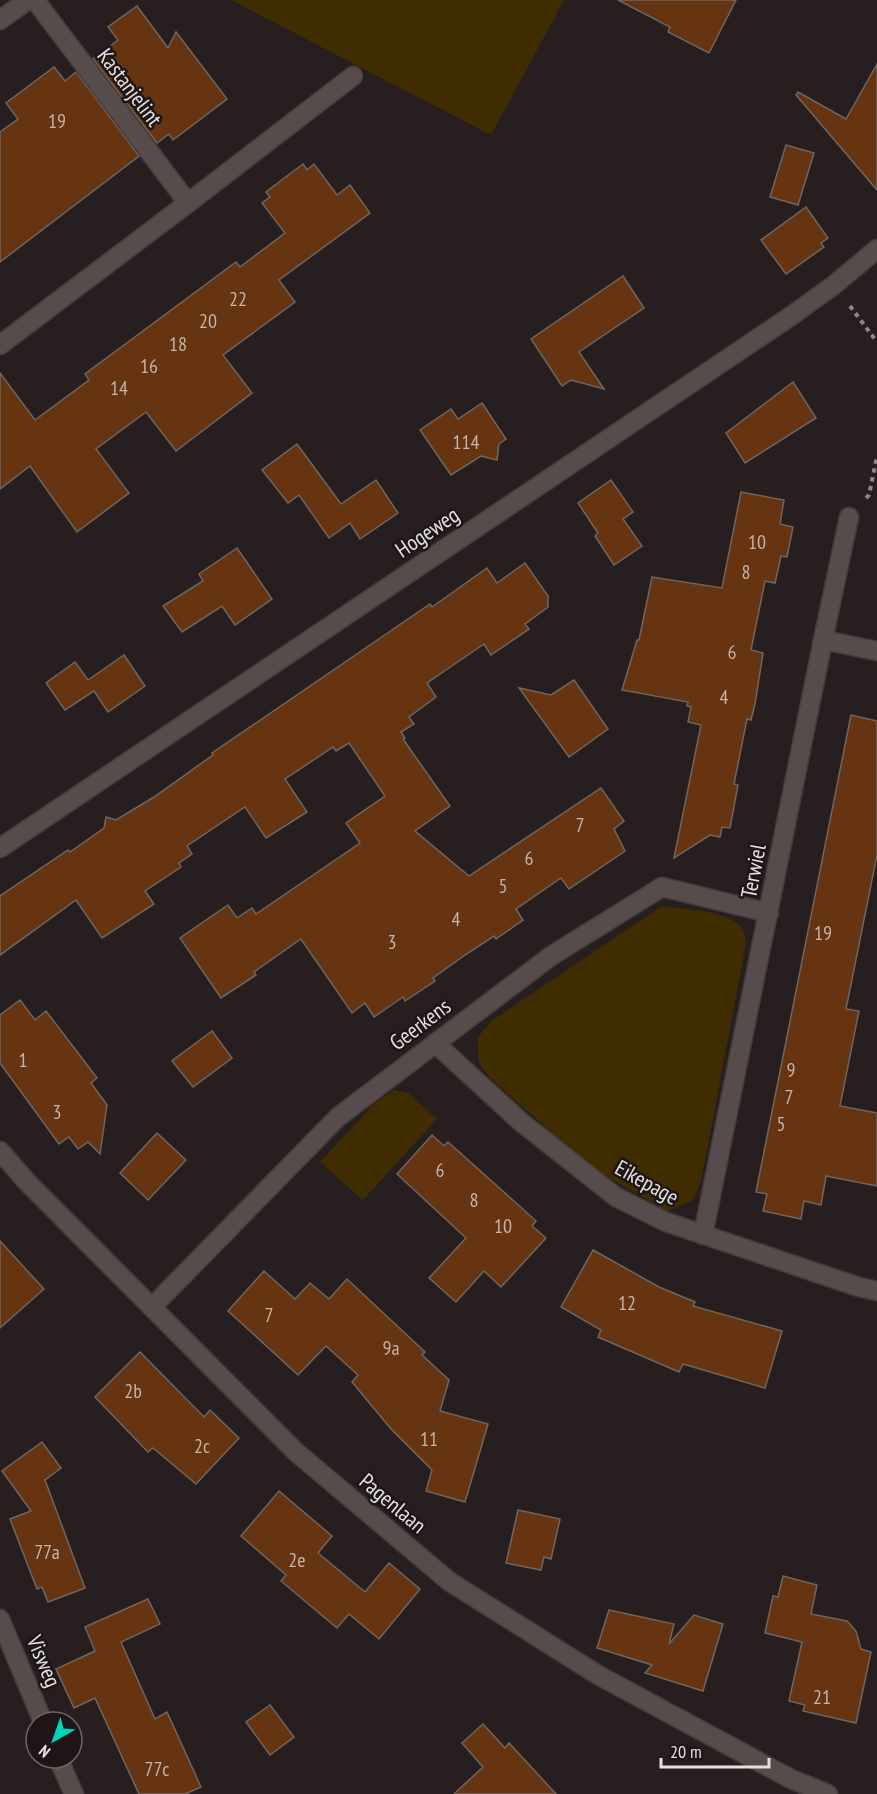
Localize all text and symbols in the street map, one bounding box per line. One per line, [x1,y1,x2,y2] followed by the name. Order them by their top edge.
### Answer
[92,42,168,132] street label: Kastanjelint
[48,108,66,134] house number: 19
[229,286,247,312] house number: 22
[199,308,217,334] house number: 20
[169,331,187,357] house number: 18
[140,353,158,379] house number: 16
[110,375,128,401] house number: 14
[453,429,480,455] house number: 114
[390,501,464,563] street label: Hogeweg
[748,529,766,555] house number: 10
[742,559,751,585] house number: 8
[728,639,737,665] house number: 6
[720,684,729,710] house number: 4
[576,812,585,838] house number: 7
[734,841,772,900] street label: Terwiel
[525,845,534,871] house number: 6
[499,873,508,899] house number: 5
[452,906,461,932] house number: 4
[814,920,832,946] house number: 19
[388,929,397,955] house number: 3
[384,992,456,1056] street label: Geerkens
[19,1047,28,1073] house number: 1
[787,1057,796,1083] house number: 9
[785,1084,794,1110] house number: 7
[53,1099,62,1125] house number: 3
[777,1111,786,1137] house number: 5
[610,1153,684,1211] street label: Eikepage
[436,1157,445,1183] house number: 6
[470,1187,479,1213] house number: 8
[494,1213,512,1239] house number: 10
[618,1290,636,1316] house number: 12
[265,1302,274,1328] house number: 7
[383,1335,400,1361] house number: 9a
[124,1378,142,1404] house number: 2b
[420,1426,438,1452] house number: 11
[194,1433,210,1459] house number: 2c
[354,1467,432,1539] street label: Pagenlaan
[34,1539,60,1565] house number: 77a
[288,1547,306,1573] house number: 2e
[20,1630,67,1691] street label: Visweg
[813,1684,831,1710] house number: 21
[24,1710,84,1770] north arrow
[661,1731,769,1769] scale bar
[670,1740,702,1763] text: 20 m
[35,1741,54,1762] text: N
[145,1756,169,1782] house number: 77c

